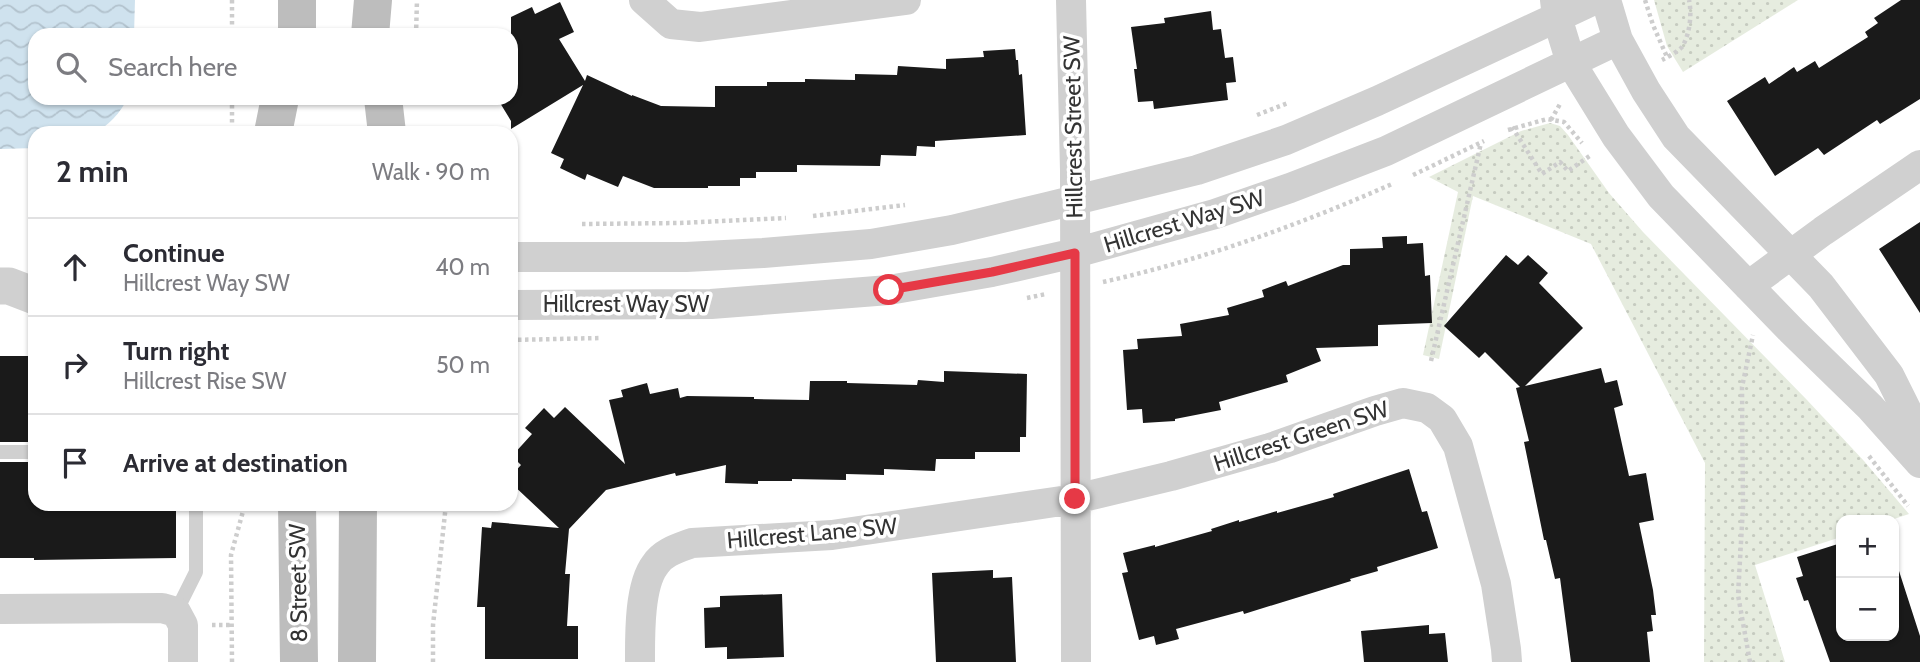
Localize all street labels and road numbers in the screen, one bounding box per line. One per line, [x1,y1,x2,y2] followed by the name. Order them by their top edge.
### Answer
[1057,35,1089,219] street label: Hillcrest Street SW
[1100,183,1268,259] street label: Hillcrest Way SW
[543,290,710,318] street label: Hillcrest Way SW
[1210,394,1392,477] street label: Hillcrest Green SW
[726,512,899,554] street label: Hillcrest Lane SW
[283,523,313,643] street label: 8 Street SW

